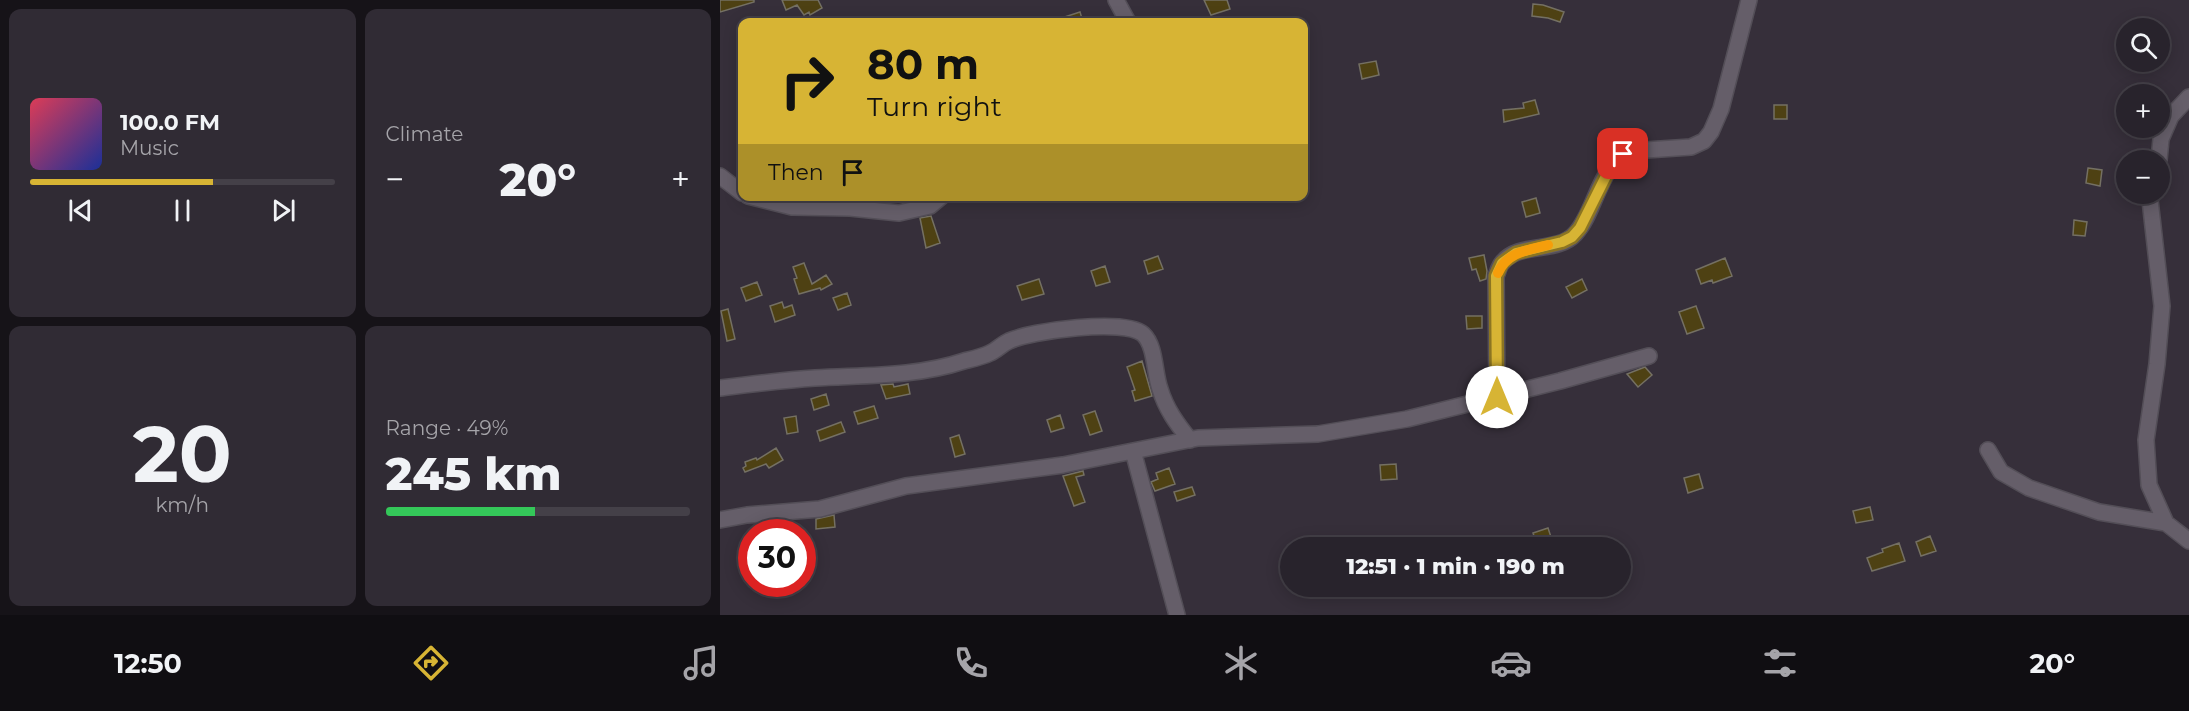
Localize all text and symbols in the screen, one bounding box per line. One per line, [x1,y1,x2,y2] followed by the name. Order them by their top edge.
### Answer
[2116,18,2170,204] map controls
[2116,18,2170,72] button: search
[867,38,979,90] text: 80 m
[768,42,846,120] icon: right
[2116,84,2170,138] button: +
[867,90,1002,123] text: Turn right
[120,109,220,136] text: 100.0 FM
[386,122,463,146] text: Climate
[1597,128,1648,179] pin
[120,136,179,160] text: Music
[1606,137,1639,170] icon: arrive
[2116,150,2170,204] button: −
[499,152,576,207] text: 20°
[836,156,869,189] icon: arrive
[386,159,404,199] text: −
[671,159,690,199] text: +
[768,159,824,186] text: Then
[64,194,97,227] icon: previous
[166,194,199,227] icon: pause
[267,194,300,227] icon: next
[1465,365,1529,429] position arrow
[133,406,232,502] text: 20
[386,416,508,440] text: Range · 49%
[386,446,562,501] text: 245 km
[156,493,209,517] text: km/h
[738,519,816,597] speed limit sign: 30
[1346,553,1565,580] text: 12:51 · 1 min · 190 m
[410,642,452,684] icon: directions
[680,642,722,684] icon: music
[950,642,992,684] icon: phone
[1220,642,1262,684] icon: climate
[1490,642,1532,684] icon: car
[1759,642,1801,684] icon: filters
[114,647,182,680] text: 12:50
[2029,647,2075,680] text: 20°

